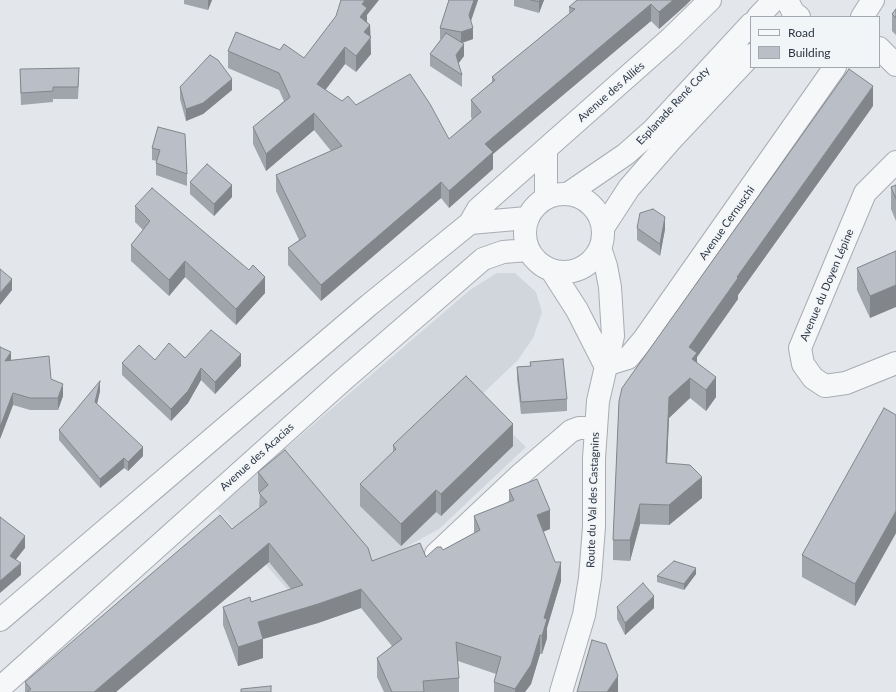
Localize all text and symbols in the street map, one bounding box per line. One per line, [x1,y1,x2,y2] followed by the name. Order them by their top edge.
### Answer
[750,16,880,68] legend
[788,25,815,40] text: Road
[788,45,831,60] text: Building
[575,59,647,125] street label: Avenue des Alliés
[633,64,713,148] street label: Esplanade René Coty
[697,183,757,263] street label: Avenue Cernuschi
[797,227,857,343] street label: Avenue du Doyen Lépine
[217,420,297,494] street label: Avenue des Acacias
[584,432,602,568] street label: Route du Val des Castagnins

